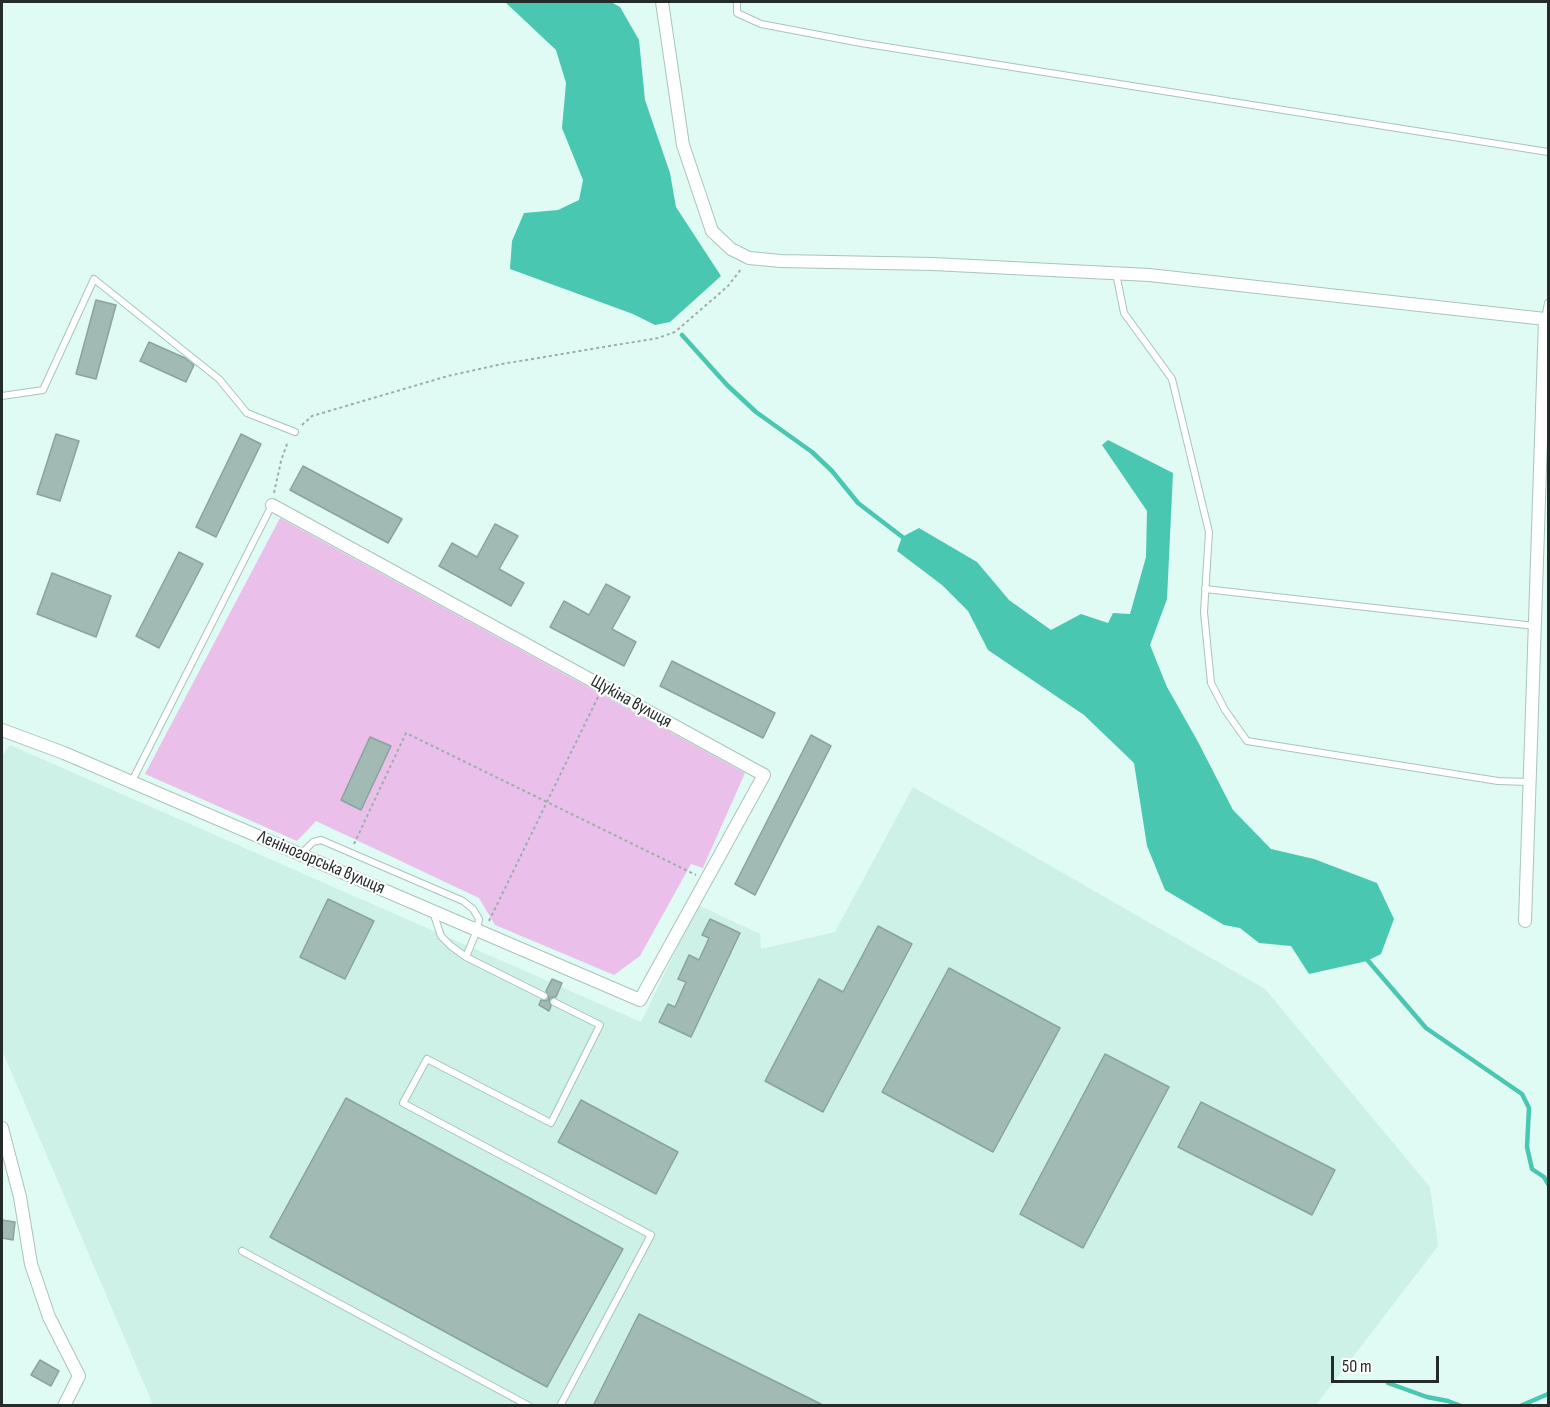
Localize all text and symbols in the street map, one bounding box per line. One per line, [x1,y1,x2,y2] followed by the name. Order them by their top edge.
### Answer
[587,671,675,733] street label: Щукіна вулиця
[254,826,388,900] street label: Леніногорська вулиця
[1334,1344,1442,1382] scale bar
[1342,1356,1372,1377] text: 50 m

